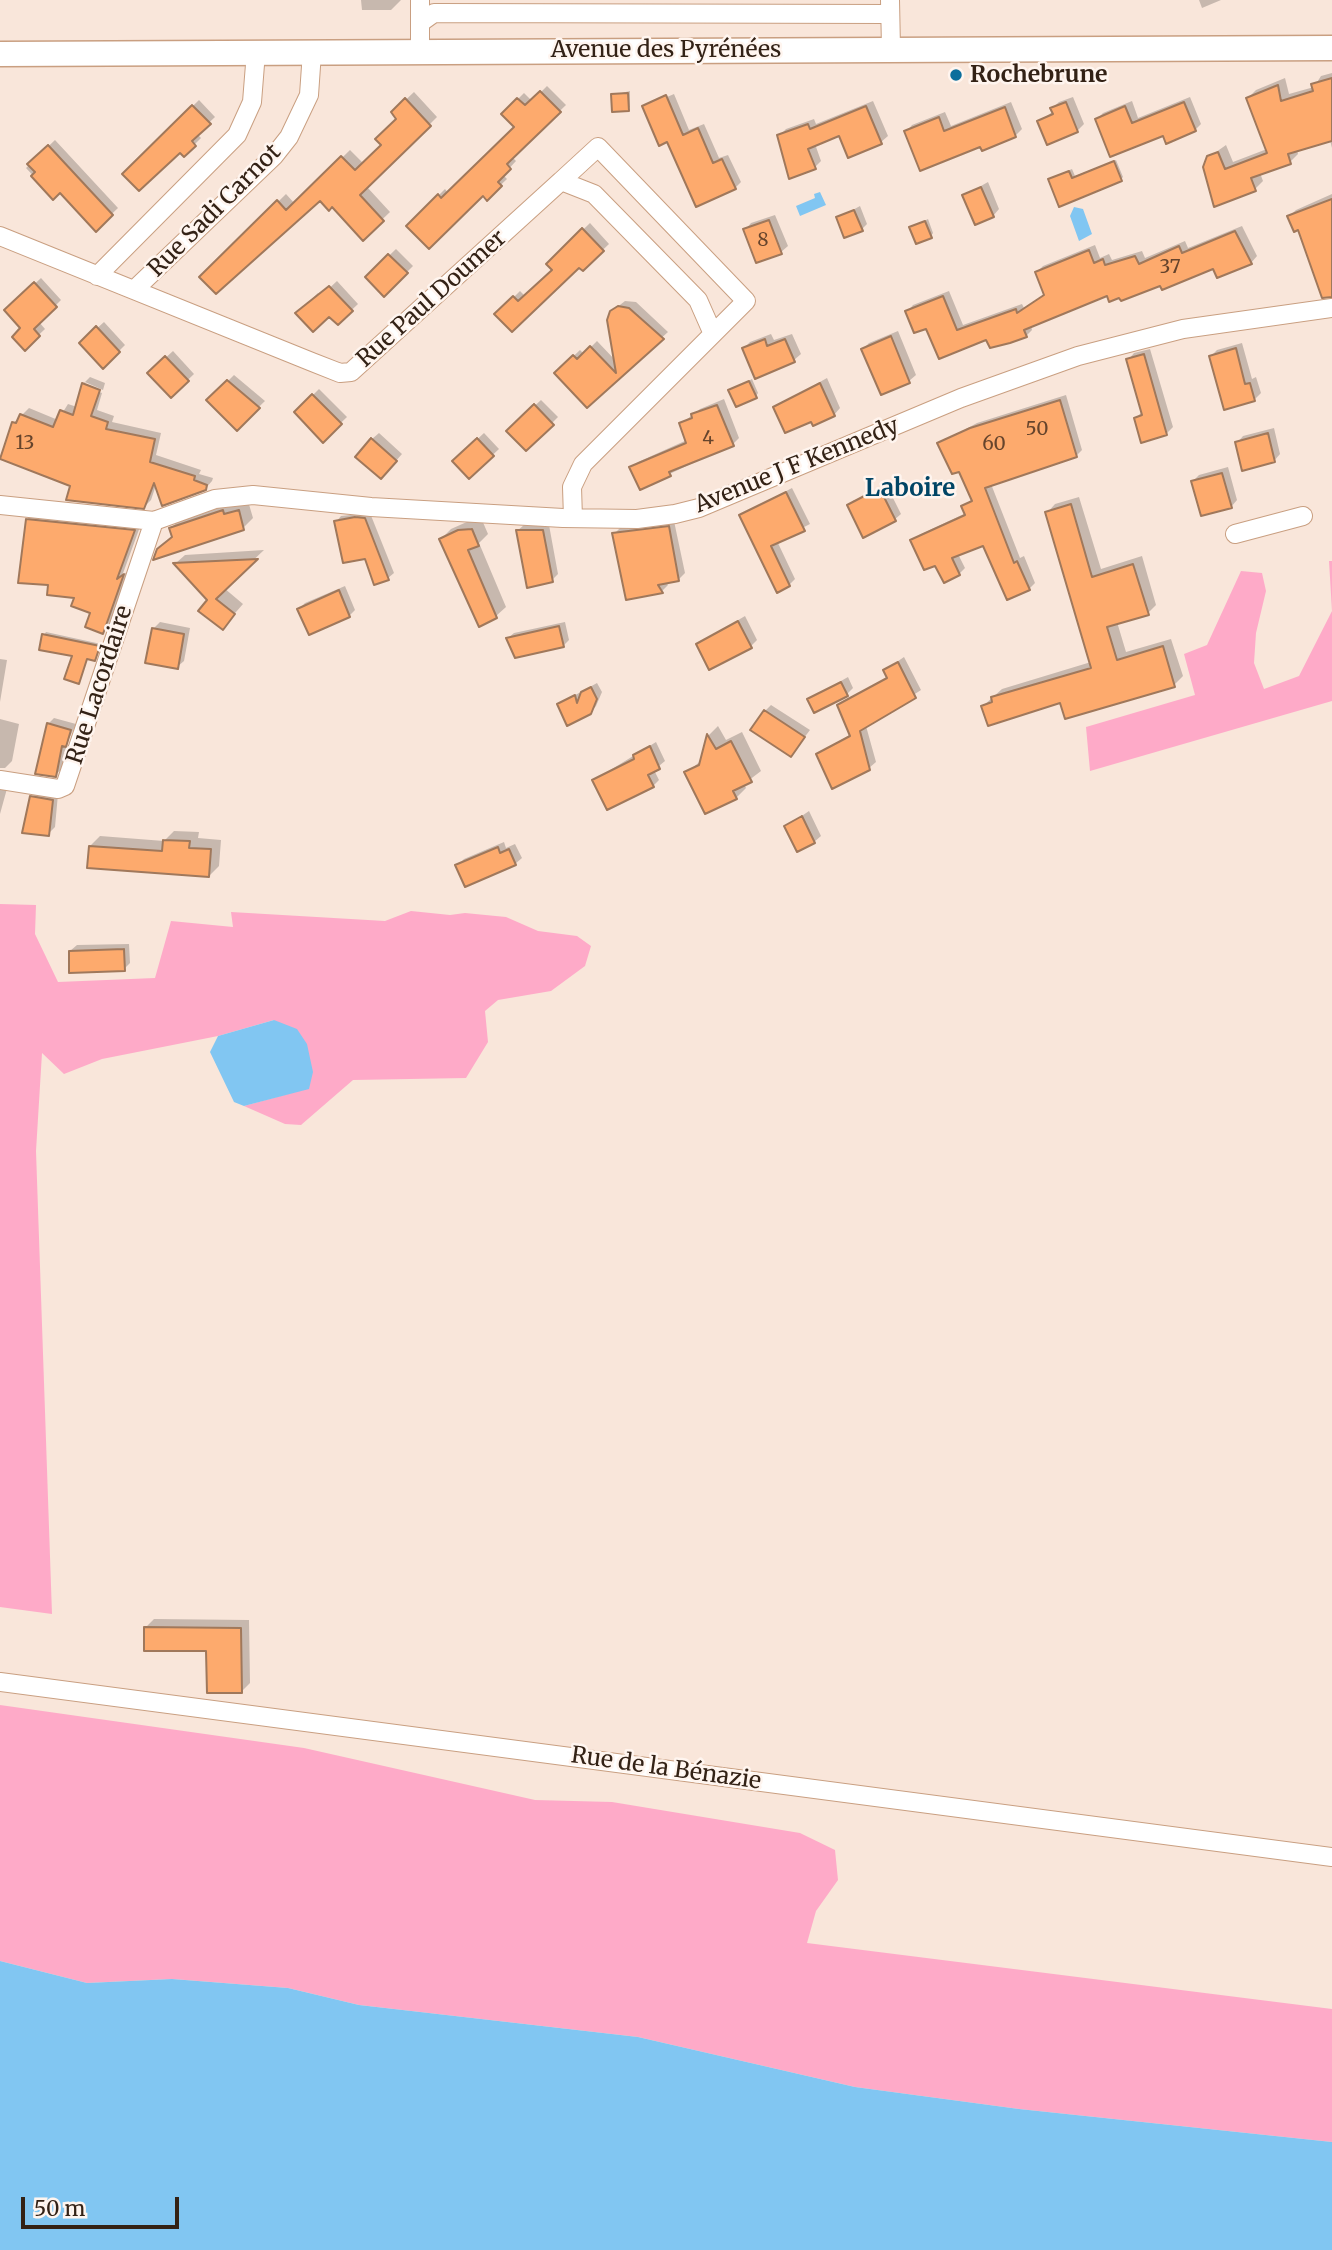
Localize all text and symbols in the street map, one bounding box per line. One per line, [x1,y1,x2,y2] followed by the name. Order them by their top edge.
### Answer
[551,36,781,64] street label: Avenue des Pyrénées
[970,61,1108,89] place label: Rochebrune
[948,67,964,83] marker: Rochebrune
[143,139,287,283] street label: Rue Sadi Carnot
[352,225,512,373] street label: Rue Paul Doumer
[757,230,769,252] house number: 8
[1159,257,1181,279] house number: 37
[691,412,903,520] street label: Avenue J F Kennedy
[1025,419,1049,441] house number: 50
[702,428,714,450] house number: 4
[16,433,34,455] house number: 13
[982,434,1006,456] house number: 60
[865,475,955,503] district label: Laboire
[61,602,139,768] street label: Rue Lacordaire
[569,1742,763,1796] street label: Rue de la Bénazie
[24,2184,182,2228] scale bar
[34,2195,85,2222] text: 50 m

